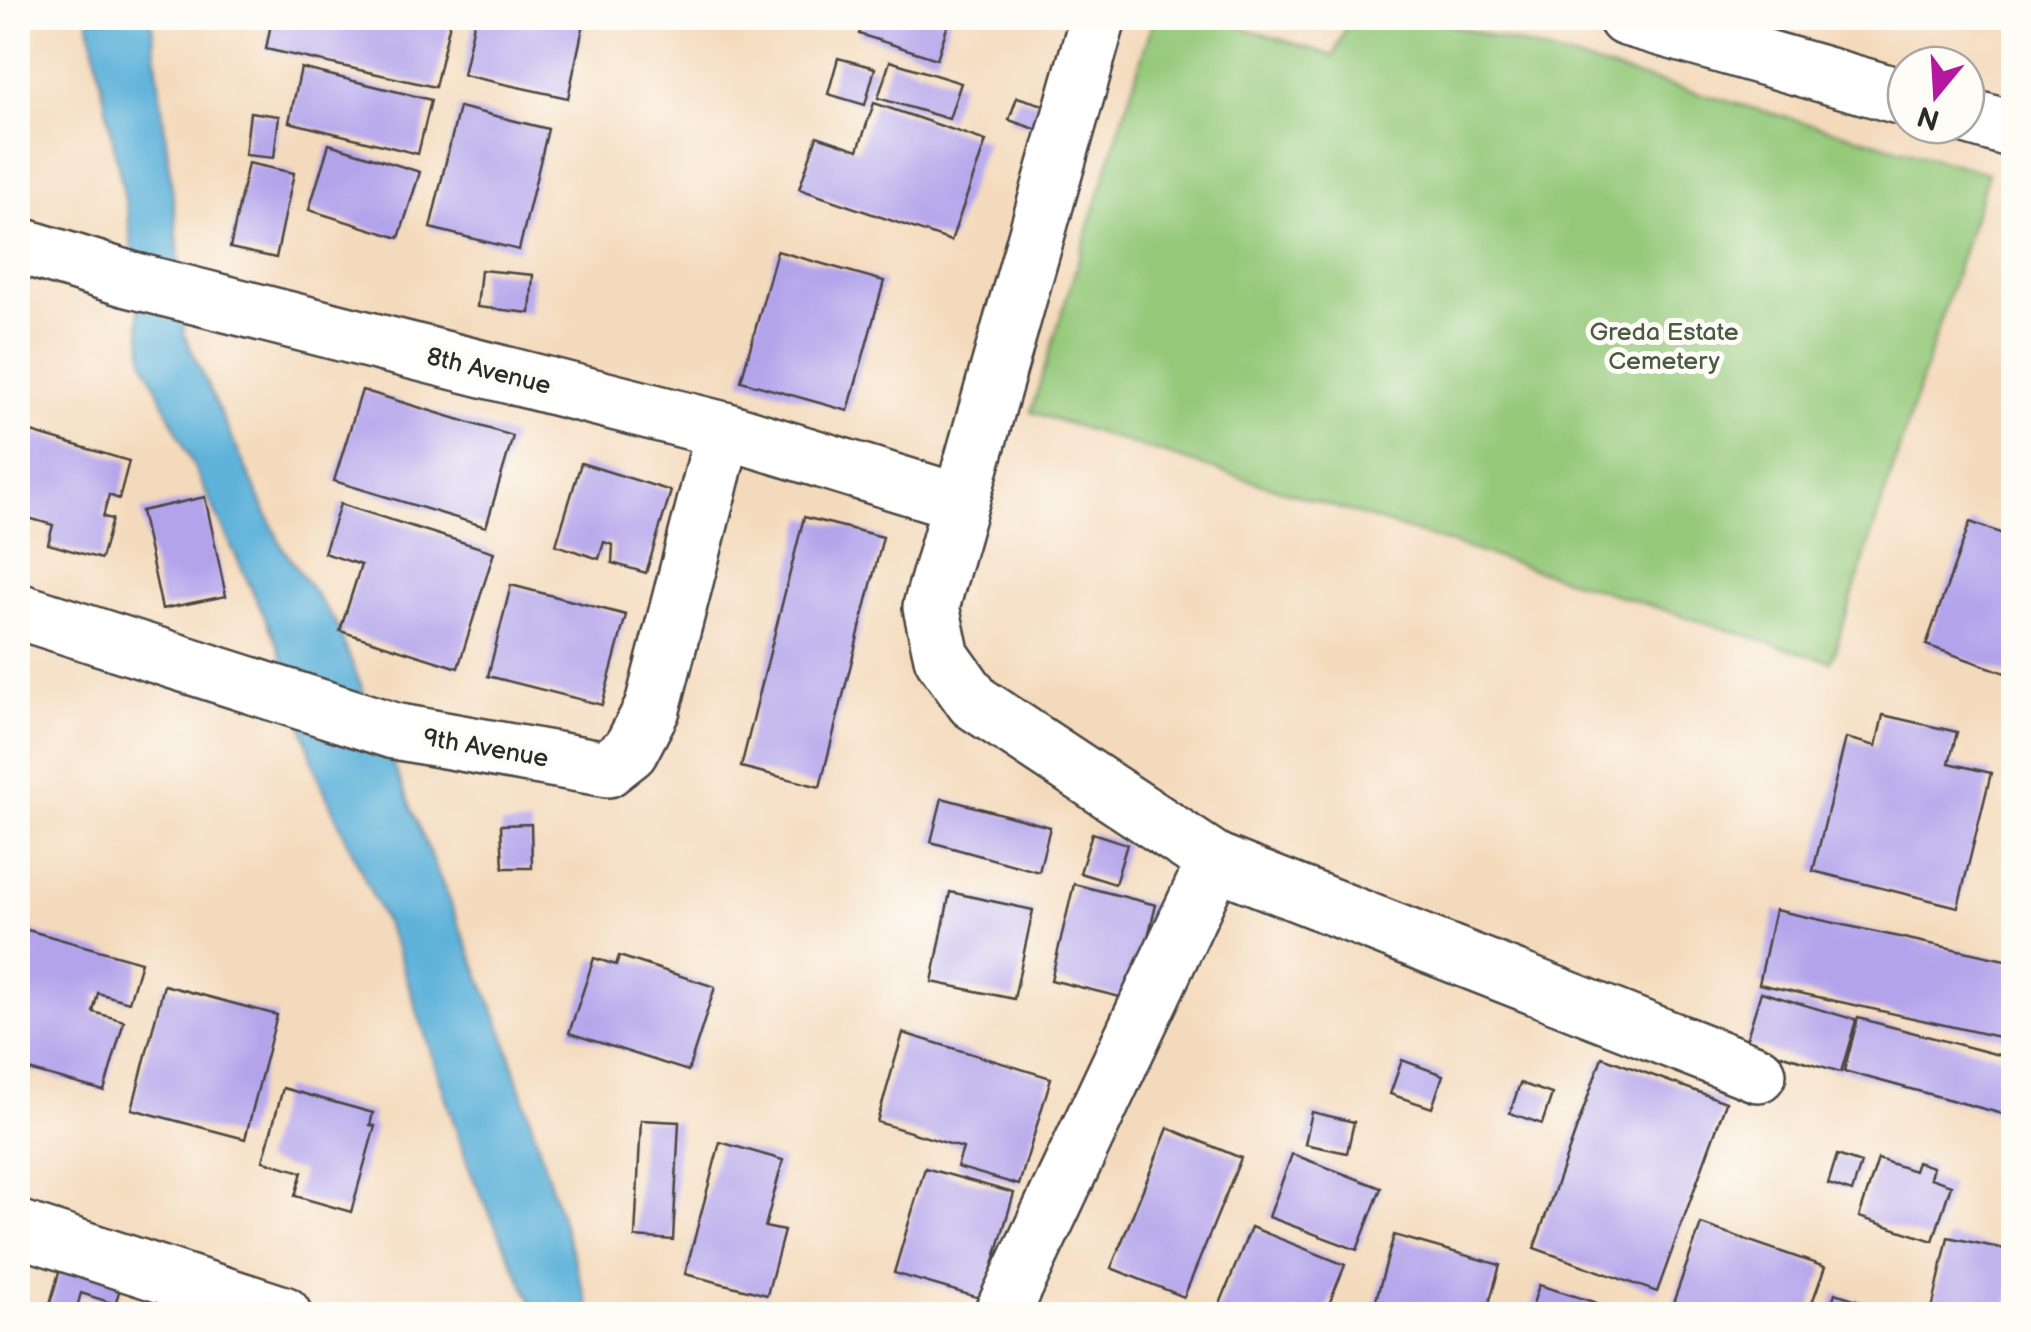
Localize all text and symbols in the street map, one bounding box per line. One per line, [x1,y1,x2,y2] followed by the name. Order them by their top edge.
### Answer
[1886,45,1986,145] north arrow
[1914,98,1944,136] text: N
[1589,317,1739,377] park label: Greda Estate Cemetery
[423,341,554,402] street label: 8th Avenue
[421,722,551,775] street label: 9th Avenue

